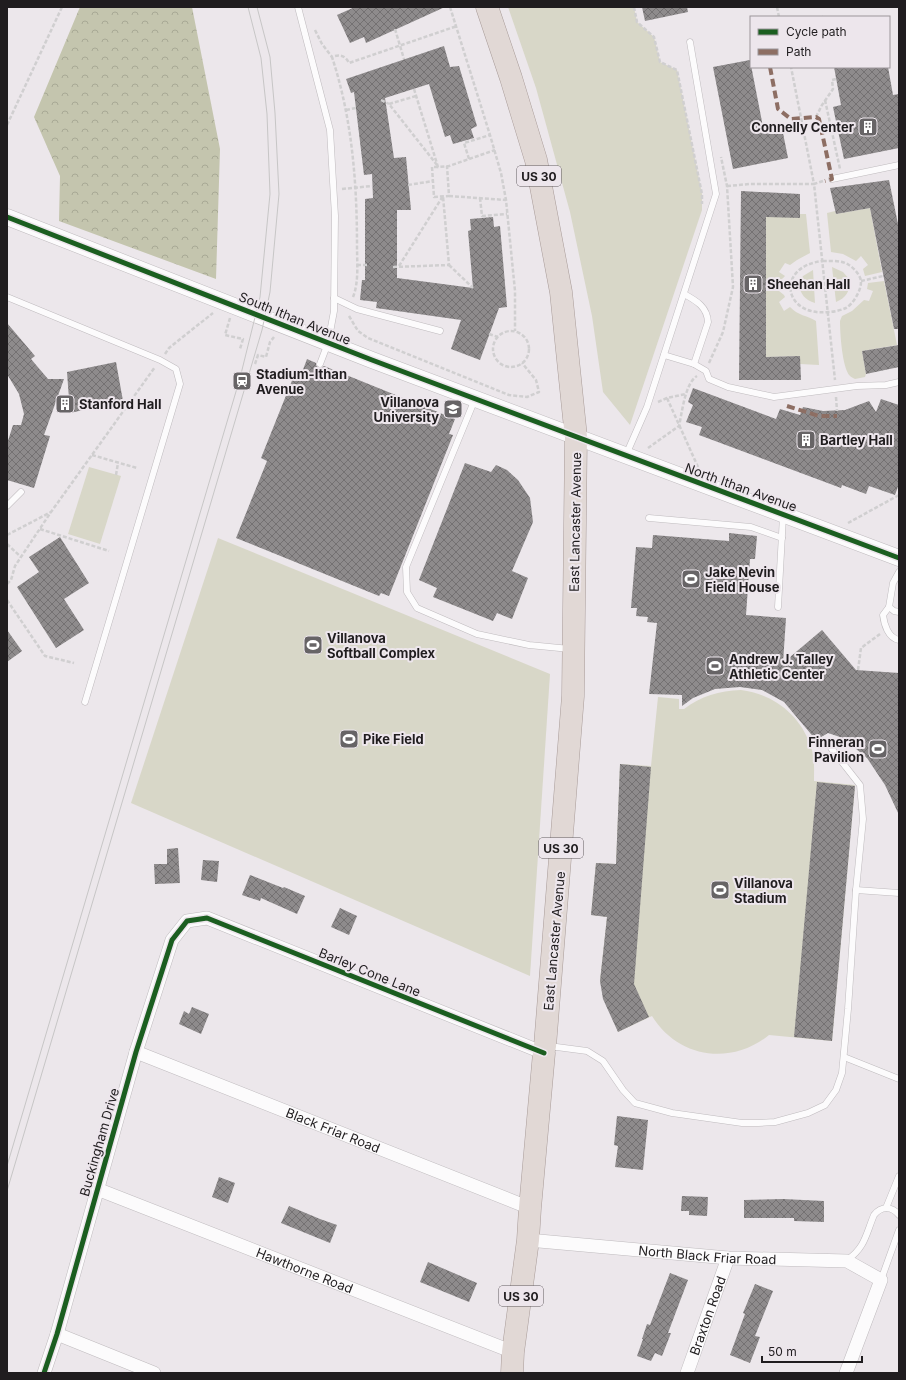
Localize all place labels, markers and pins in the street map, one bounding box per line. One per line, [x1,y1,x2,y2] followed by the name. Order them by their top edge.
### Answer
[857,116,879,138] building icon: Connelly Center
[751,119,855,135] place label: Connelly Center
[742,273,764,295] building icon: Sheehan Hall
[767,276,850,292] place label: Sheehan Hall
[256,366,347,397] place label: Stadium-Ithan Avenue
[231,370,253,392] station icon: Stadium-Ithan Avenue
[54,393,76,415] building icon: Stanford Hall
[374,394,439,425] place label: Villanova University
[79,396,161,412] place label: Stanford Hall
[442,398,464,420] school or university icon: Villanova University
[795,429,817,451] building icon: Bartley Hall
[820,432,893,448] place label: Bartley Hall
[705,564,780,595] place label: Jake Nevin Field House
[680,568,702,590] sports icon: Jake Nevin Field House
[327,630,436,661] place label: Villanova Softball Complex
[302,634,324,656] sports icon: Villanova Softball Complex
[729,651,834,682] place label: Andrew J. Talley Athletic Center
[704,655,726,677] sports icon: Andrew J. Talley Athletic Center
[338,728,360,750] sports icon: Pike Field
[363,731,424,747] place label: Pike Field
[808,734,864,765] place label: Finneran Pavilion
[867,738,889,760] sports icon: Finneran Pavilion
[734,875,793,906] place label: Villanova Stadium
[709,879,731,901] sports icon: Villanova Stadium

